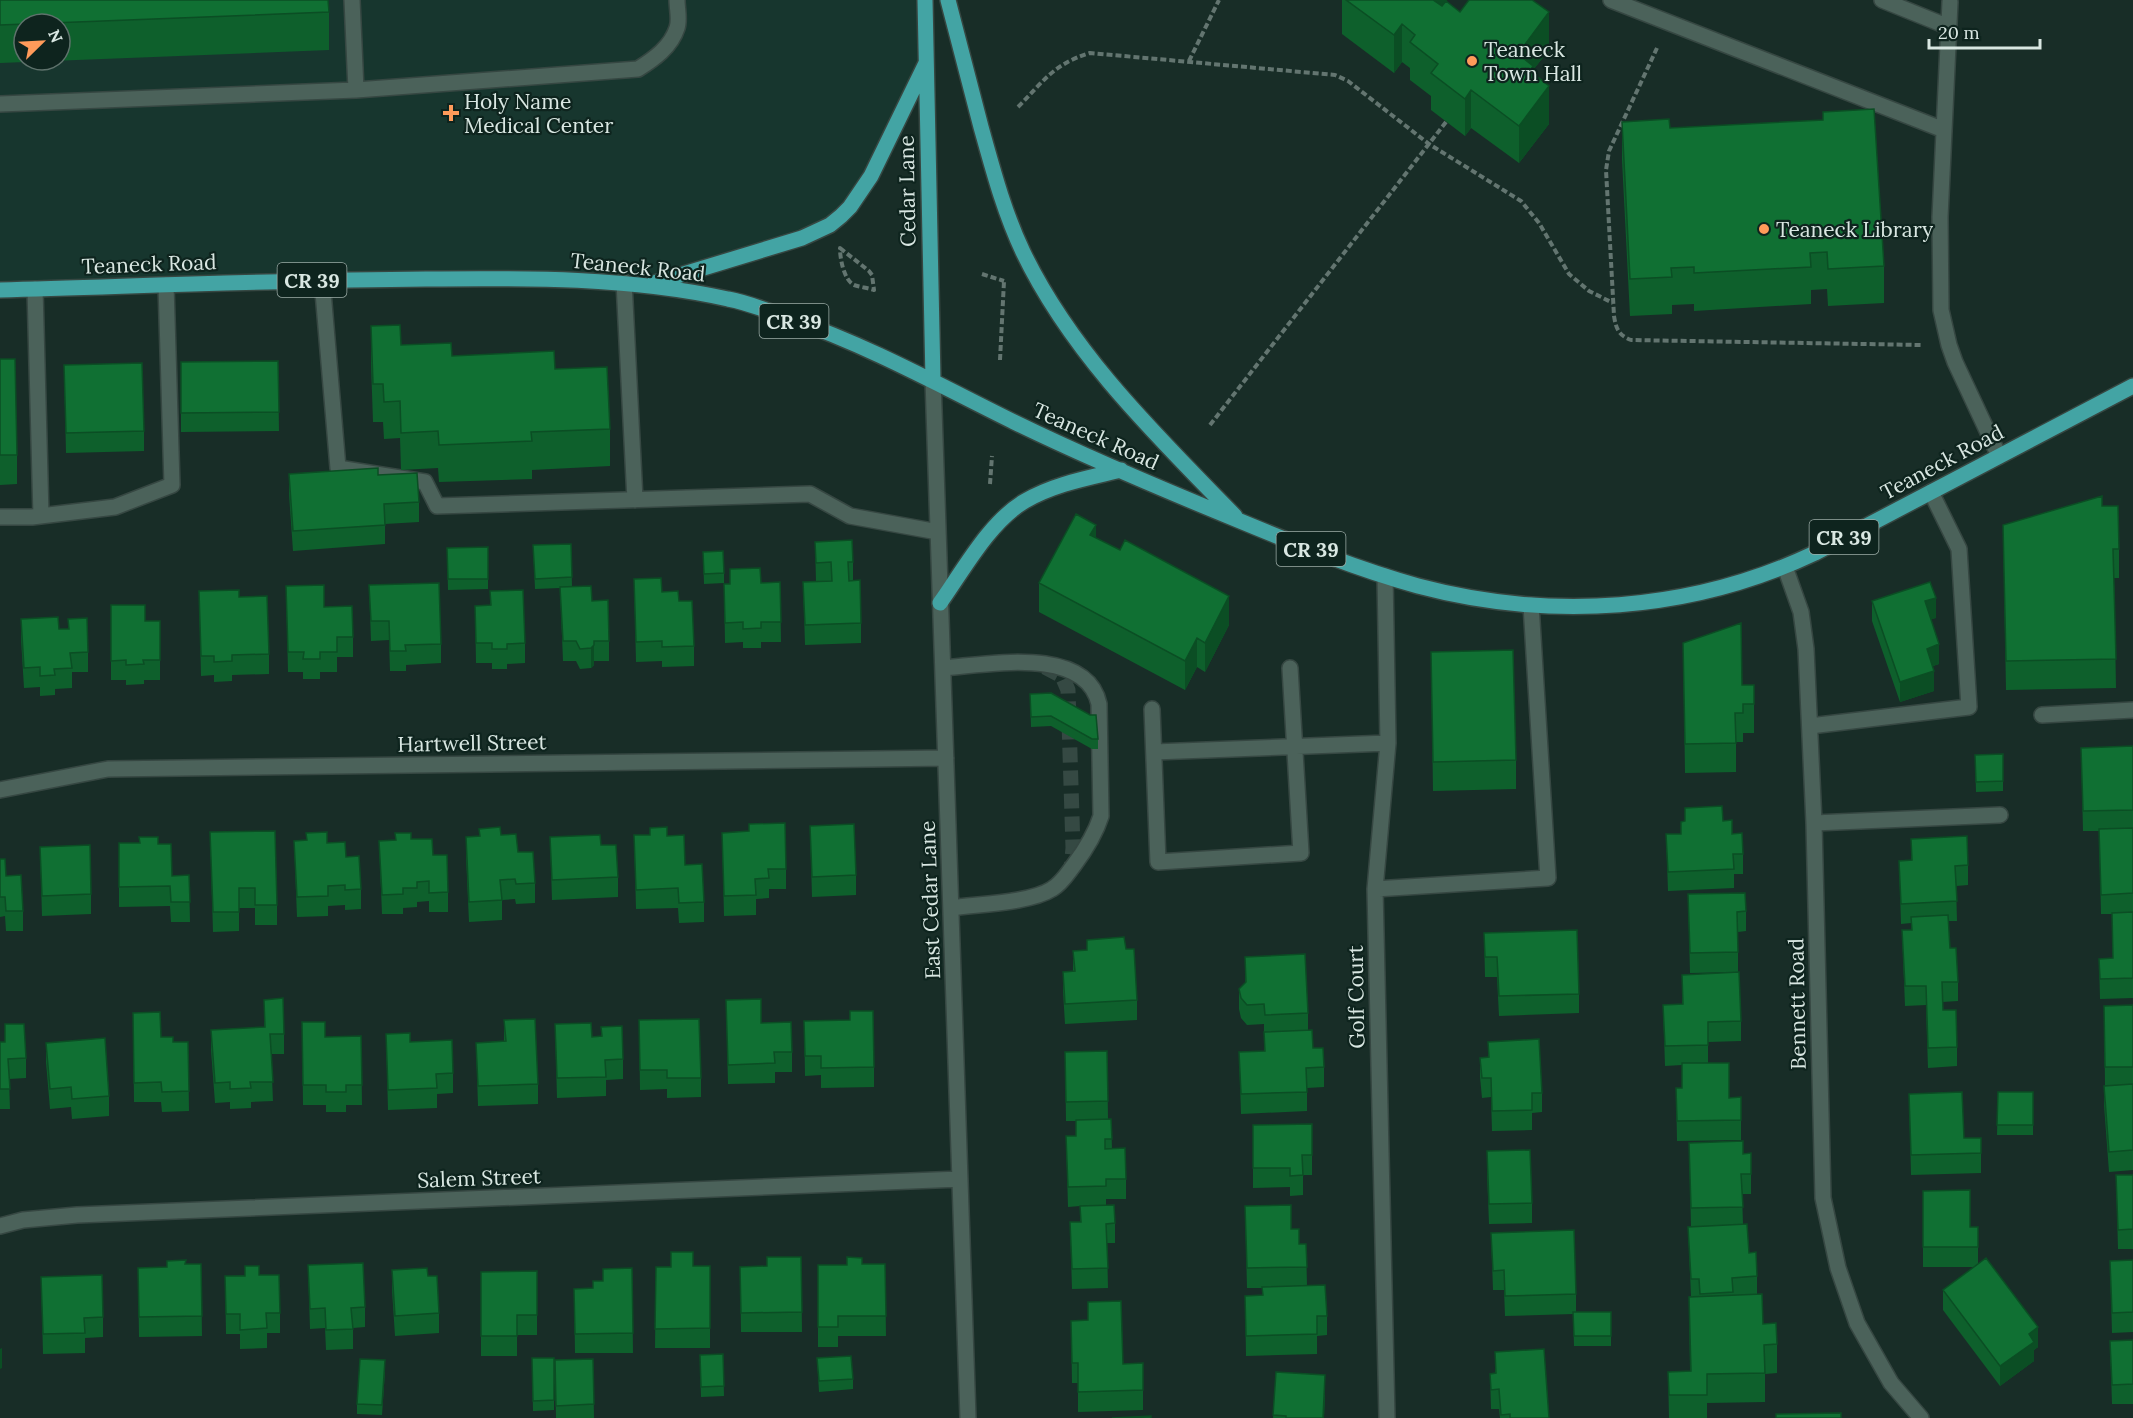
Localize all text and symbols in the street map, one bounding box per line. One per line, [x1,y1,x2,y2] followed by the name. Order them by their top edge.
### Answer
[12,12,72,72] north arrow
[1929,12,2040,50] scale bar
[1938,21,1980,44] text: 20 m
[44,26,67,46] text: N
[1484,36,1582,87] place label: Teaneck Town Hall
[1465,54,1479,68] marker: Teaneck Town Hall
[464,88,613,139] place label: Holy Name Medical Center
[442,104,460,122] marker: Holy Name Medical Center
[893,135,921,247] street label: Cedar Lane
[1776,216,1933,243] place label: Teaneck Library
[1757,222,1771,236] marker: Teaneck Library
[569,247,707,287] street label: Teaneck Road
[81,248,217,280] street label: Teaneck Road
[278,263,346,297] road number: CR 39
[760,304,828,338] road number: CR 39
[1029,396,1163,476] street label: Teaneck Road
[1876,418,2008,506] street label: Teaneck Road
[1810,520,1878,554] road number: CR 39
[1276,532,1346,566] road number: CR 39
[397,728,548,758] street label: Hartwell Street
[914,820,946,980] street label: East Cedar Lane
[1782,938,1812,1070] street label: Bennett Road
[1342,944,1370,1049] street label: Golf Court
[417,1162,542,1194] street label: Salem Street

